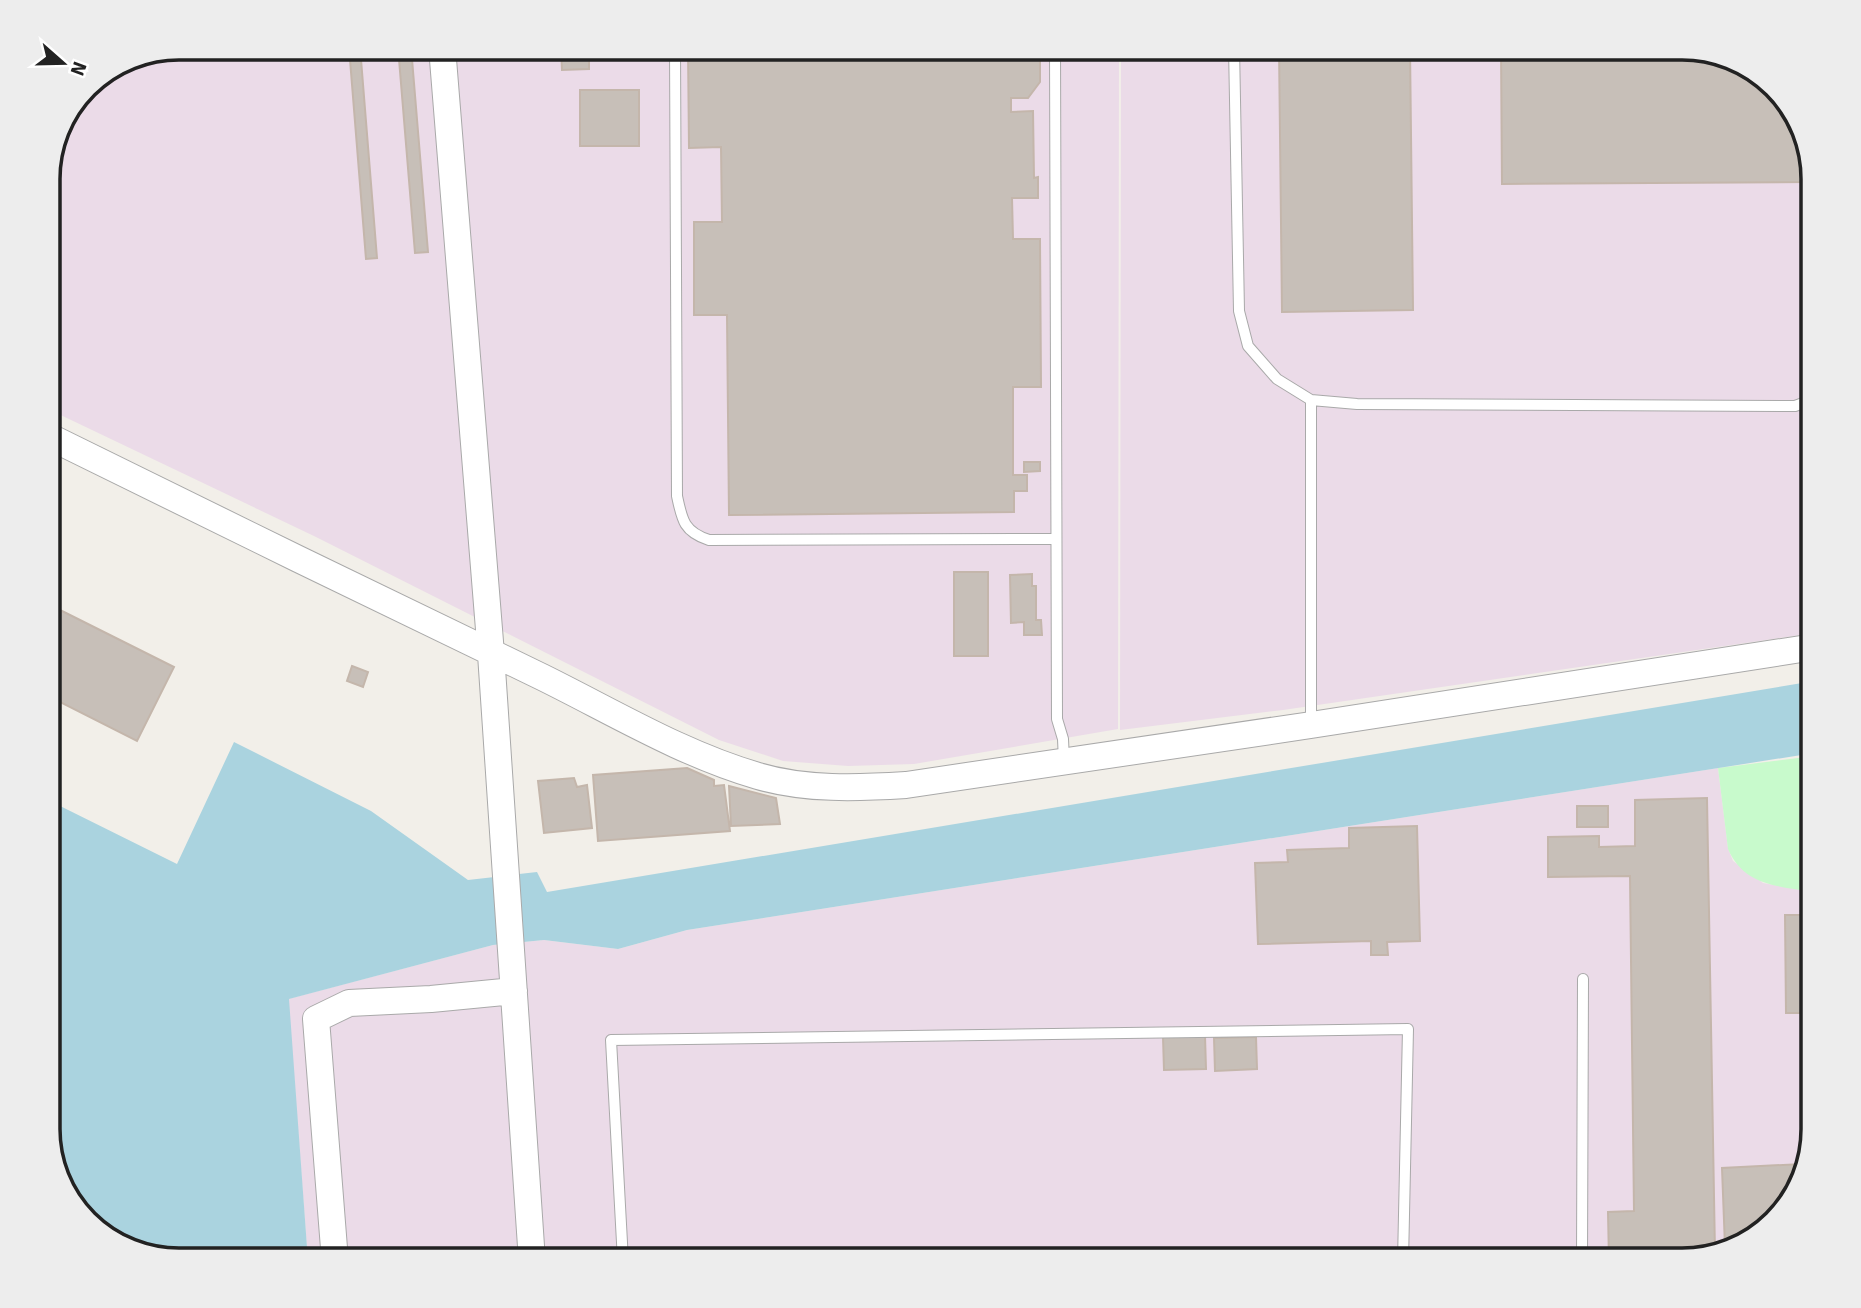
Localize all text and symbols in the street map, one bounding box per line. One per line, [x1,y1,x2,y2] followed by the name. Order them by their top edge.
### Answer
[28,28,98,98] north arrow
[64,58,92,79] text: N

